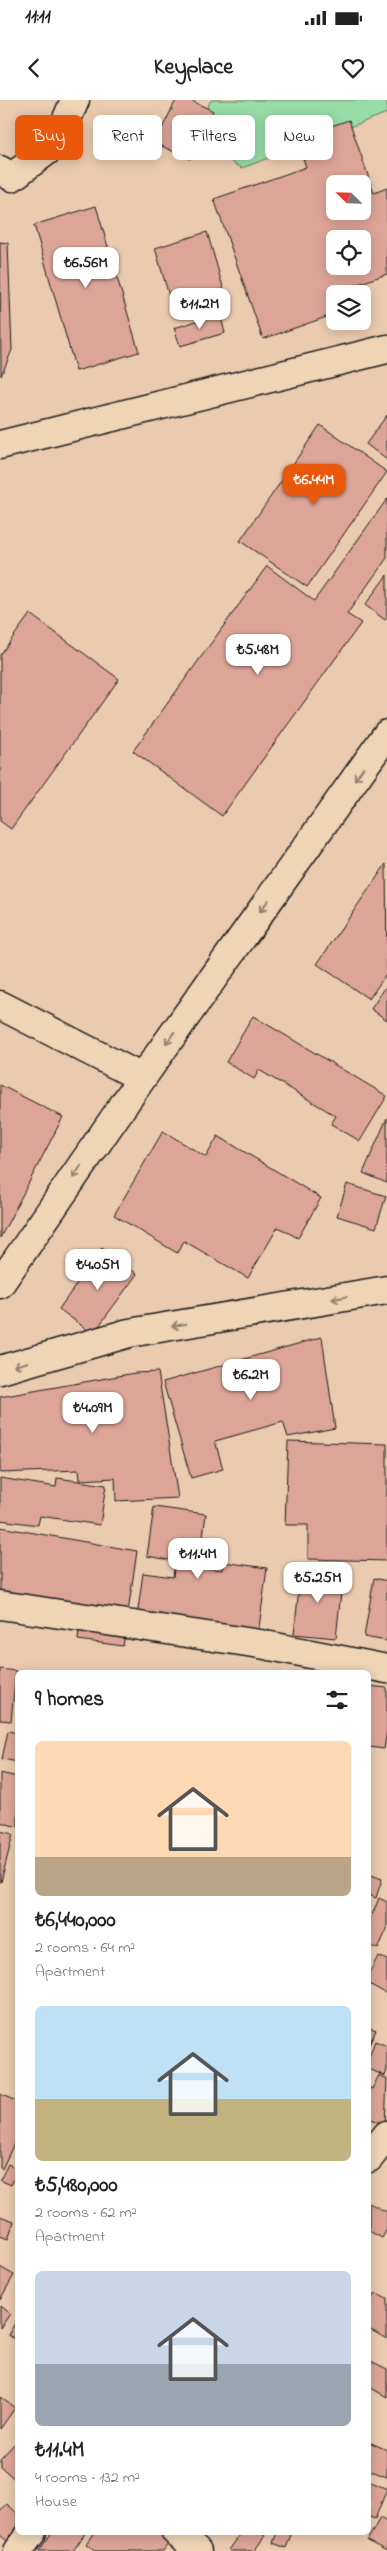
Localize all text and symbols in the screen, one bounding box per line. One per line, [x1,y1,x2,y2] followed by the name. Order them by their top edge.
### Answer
[25,4,51,31] text: 11:11
[154,52,233,84] text: Keyplace
[20,54,48,82] icon: back
[339,54,367,82] icon: heart
[15,115,83,160] chip: Buy
[93,115,162,160] chip: Rent
[172,115,255,160] chip: Filters
[265,115,333,160] chip: New
[326,175,371,220] north arrow
[326,175,371,330] map controls
[326,230,371,275] button: locate
[45,246,127,289] pin: ₺6.56M
[64,251,108,275] text: ₺6.56M
[326,285,371,330] button: layers
[159,288,241,330] pin: ₺11.2M
[180,292,220,316] text: ₺11.2M
[273,464,355,506] pin: ₺6.44M
[293,468,335,492] text: ₺6.44M
[217,634,299,676] pin: ₺5.48M
[237,638,279,662] text: ₺5.48M
[354,767,364,781] one-way arrow
[259,899,269,913] one-way arrow
[165,1031,175,1045] one-way arrow
[72,1164,82,1178] one-way arrow
[57,1248,139,1291] pin: ₺4.05M
[76,1253,120,1277] text: ₺4.05M
[331,1294,347,1304] one-way arrow
[171,1321,187,1331] one-way arrow
[216,1358,286,1401] pin: ₺6.2M
[13,1359,29,1369] one-way arrow
[233,1363,269,1387] text: ₺6.2M
[52,1392,134,1434] pin: ₺4.09M
[73,1396,113,1420] text: ₺4.09M
[157,1538,239,1580] pin: ₺11.4M
[179,1542,217,1566] text: ₺11.4M
[277,1562,359,1604] pin: ₺5.25M
[294,1566,342,1590] text: ₺5.25M
[35,1685,104,1715] text: 9 homes
[323,1686,351,1714] icon: filters
[148,1774,238,1864] icon: home
[35,1906,116,1936] text: ₺6,440,000
[35,1936,135,1960] text: 2 rooms · 64 m²
[35,1960,105,1984] text: Apartment
[148,2039,238,2129] icon: home
[35,2171,118,2201] text: ₺5,480,000
[35,2201,137,2225] text: 2 rooms · 62 m²
[35,2225,105,2249] text: Apartment
[148,2304,238,2394] icon: home
[35,2436,85,2466] text: ₺11.4M
[35,2466,140,2490] text: 4 rooms · 132 m²
[35,2490,77,2514] text: House

